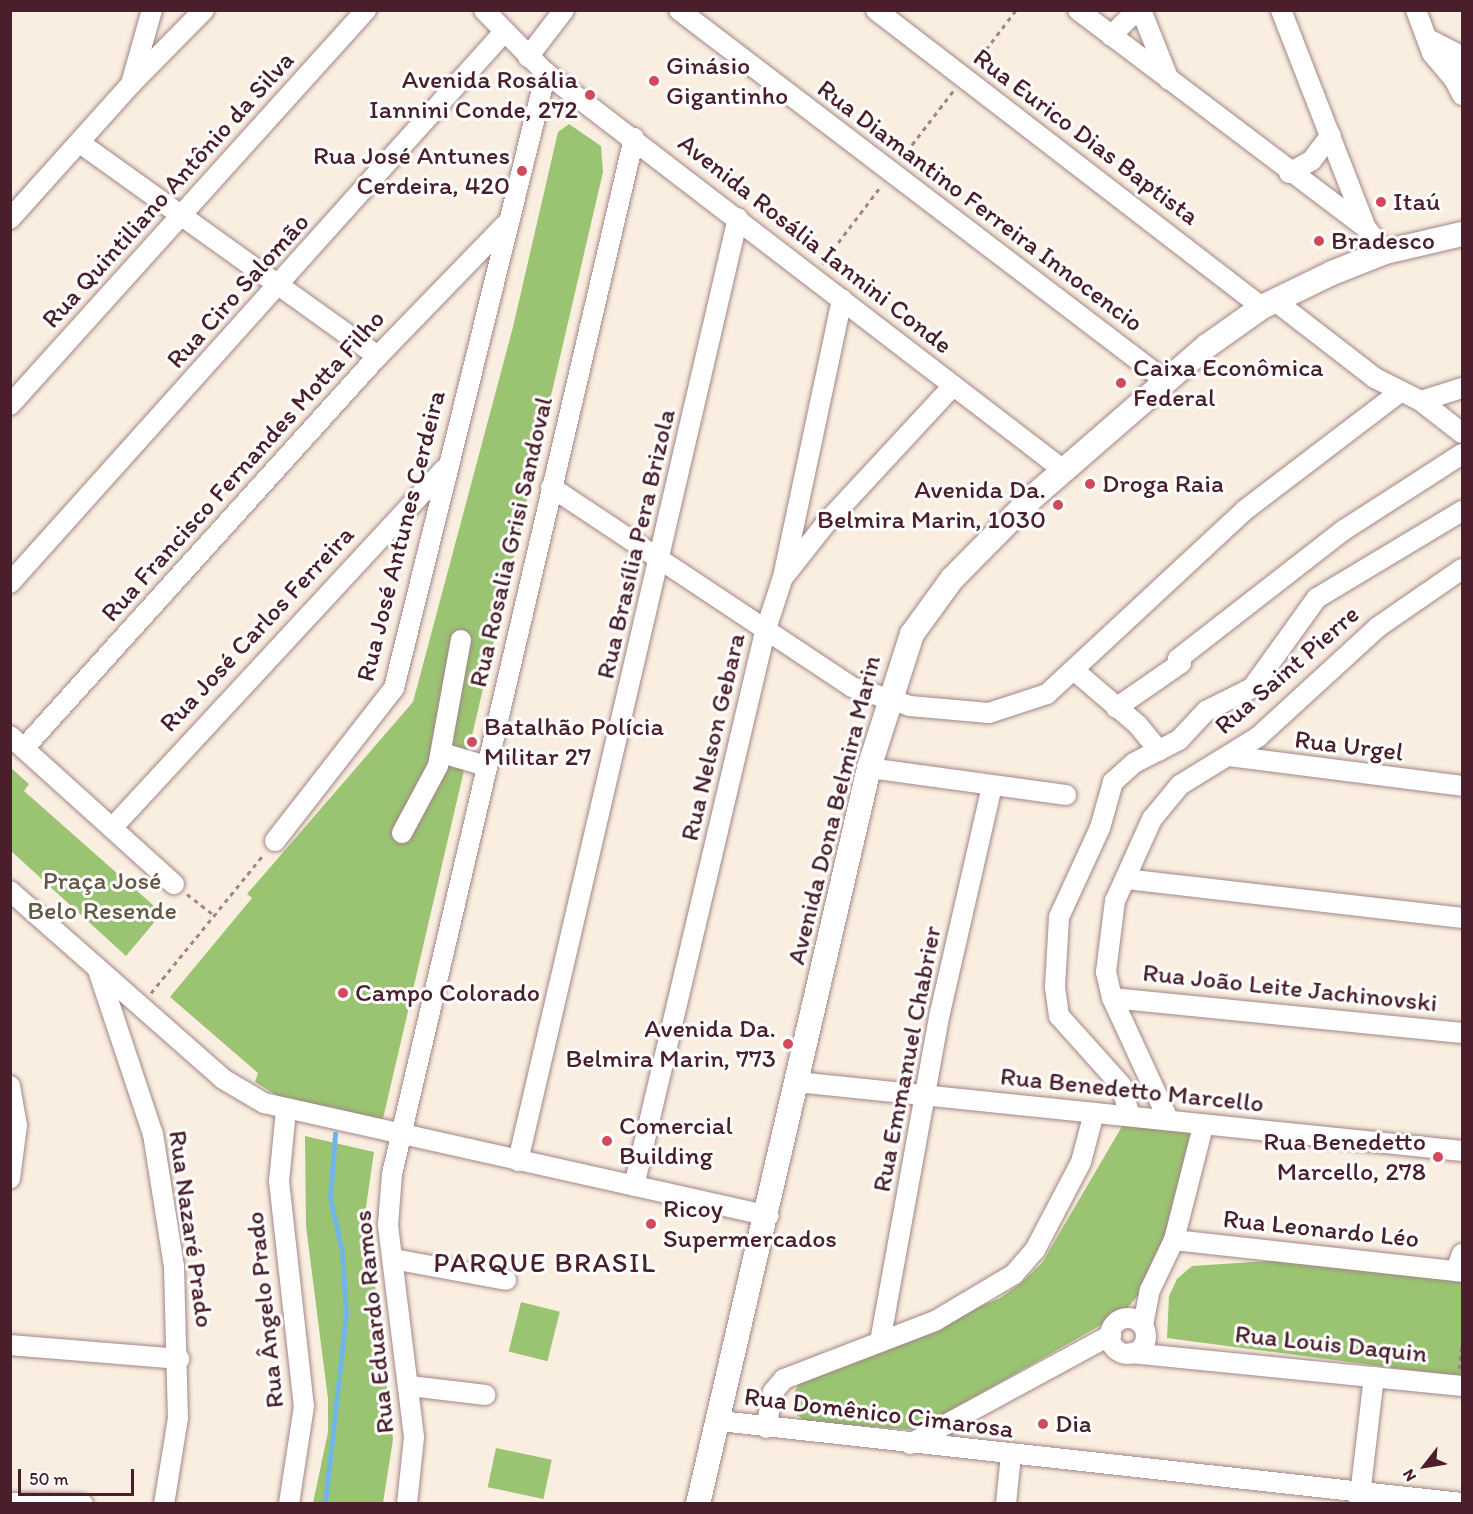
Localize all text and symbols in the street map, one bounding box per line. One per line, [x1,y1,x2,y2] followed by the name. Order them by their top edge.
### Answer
[967,42,1205,232] street label: Rua Eurico Dias Baptista
[35,45,301,335] street label: Rua Quintiliano Antônio da Silva
[666,50,788,112] place label: Ginásio Gigantinho
[369,64,578,125] place label: Avenida Rosália Iannini Conde, 272
[810,73,1150,339] street label: Rua Diamantino Ferreira Innocencio
[647,74,661,88] marker: Ginásio Gigantinho
[583,88,597,102] marker: Avenida Rosália Iannini Conde, 272
[672,127,958,361] street label: Avenida Rosália Iannini Conde
[312,140,510,201] place label: Rua José Antunes Cerdeira, 420
[515,164,529,178] marker: Rua José Antunes Cerdeira, 420
[1393,186,1440,218] place label: Itaú
[1374,195,1388,209] marker: Itaú
[160,207,316,375] street label: Rua Ciro Salomão
[1331,225,1435,257] place label: Bradesco
[1312,234,1326,248] marker: Bradesco
[95,305,391,627] street label: Rua Francisco Fernandes Motta Filho
[1133,352,1323,414] place label: Caixa Econômica Federal
[1114,376,1128,390] marker: Caixa Econômica Federal
[350,387,452,685] street label: Rua José Antunes Cerdeira
[462,394,560,690] street label: Rua Rosalia Grisi Sandoval
[590,406,682,682] street label: Rua Brasília Pera Brizola
[1102,468,1224,500] place label: Droga Raia
[817,474,1046,536] place label: Avenida Da. Belmira Marin, 1030
[1083,477,1097,491] marker: Droga Raia
[1051,498,1065,512] marker: Avenida Da. Belmira Marin, 1030
[153,519,361,739] street label: Rua José Carlos Ferreira
[1209,599,1365,741] street label: Rua Saint Pierre
[674,631,752,843] street label: Rua Nelson Gebara
[780,652,888,968] street label: Avenida Dona Belmira Marin
[484,711,664,772] place label: Batalhão Polícia Militar 27
[1293,724,1405,768] street label: Rua Urgel
[465,735,479,749] marker: Batalhão Polícia Militar 27
[28,865,176,927] park label: Praça José Belo Resende
[866,923,948,1195] street label: Rua Emmanuel Chabrier
[1141,957,1439,1019] street label: Rua João Leite Jachinovski
[355,977,540,1009] place label: Campo Colorado
[336,986,350,1000] marker: Campo Colorado
[565,1013,776,1074] place label: Avenida Da. Belmira Marin, 773
[781,1037,795,1051] marker: Avenida Da. Belmira Marin, 773
[998,1061,1266,1119] street label: Rua Benedetto Marcello
[619,1110,733,1172] place label: Comercial Building
[1263,1126,1426,1188] place label: Rua Benedetto Marcello, 278
[162,1129,220,1329] street label: Rua Nazaré Prado
[600,1134,614,1148] marker: Comercial Building
[1431,1150,1445,1164] marker: Rua Benedetto Marcello, 278
[663,1193,837,1254] place label: Ricoy Supermercados
[1221,1203,1421,1255] street label: Rua Leonardo Léo
[347,1209,401,1435] street label: Rua Eduardo Ramos
[239,1210,291,1410] street label: Rua Ângelo Prado
[644,1217,658,1231] marker: Ricoy Supermercados
[434,1245,656,1279] district label: PARQUE BRASIL
[1234,1318,1428,1370] street label: Rua Louis Daquin
[742,1381,1016,1445] street label: Rua Domênico Cimarosa
[1055,1408,1092,1440] place label: Dia
[1036,1417,1050,1431] marker: Dia
[1395,1436,1455,1496] north arrow
[21,1457,136,1495] scale bar
[1398,1466,1420,1485] text: N
[29,1468,69,1490] text: 50 m

